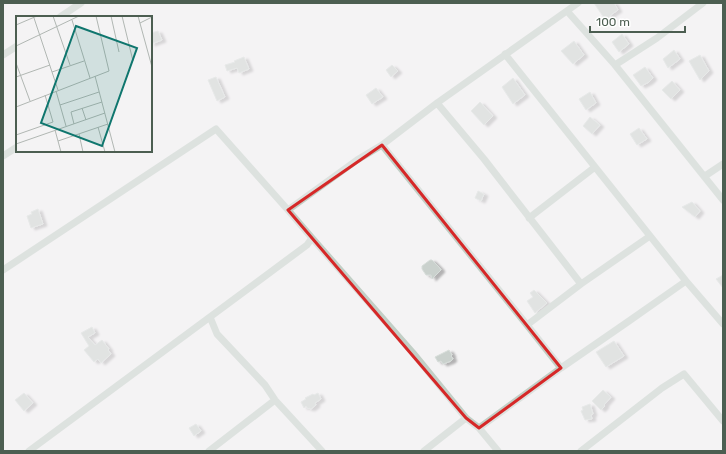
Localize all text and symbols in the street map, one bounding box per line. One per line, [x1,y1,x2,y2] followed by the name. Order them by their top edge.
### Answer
[590,8,685,34] scale bar
[596,15,630,29] text: 100 m
[16,16,152,152] inset map

